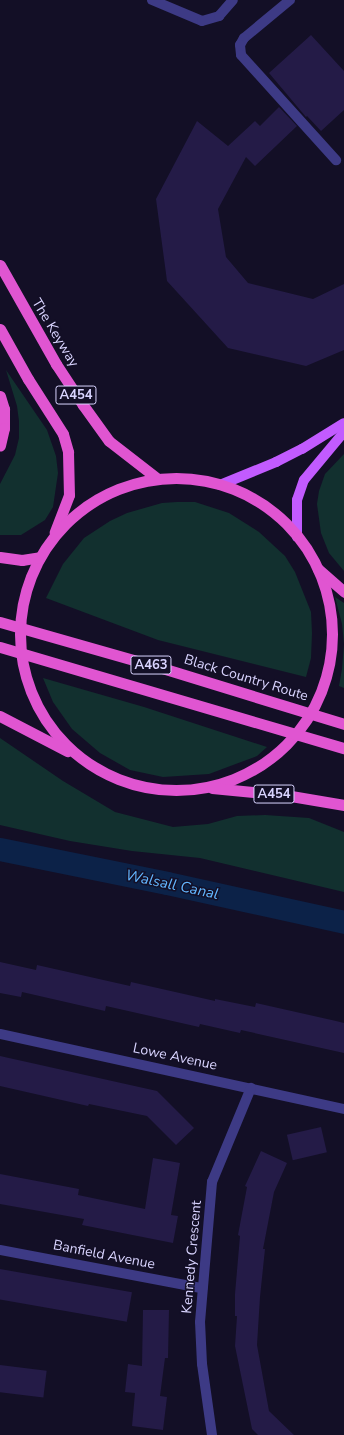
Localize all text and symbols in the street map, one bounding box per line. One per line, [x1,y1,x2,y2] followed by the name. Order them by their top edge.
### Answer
[28,296,82,370] street label: The Keyway
[55,384,97,406] road number: A454
[182,651,310,705] street label: Black Country Route
[130,654,172,676] road number: A463
[253,783,295,805] road number: A454
[124,866,220,904] water label: Walsall Canal
[131,1040,219,1074] street label: Lowe Avenue
[179,1200,205,1314] street label: Kennedy Crescent
[52,1237,156,1273] street label: Banfield Avenue

